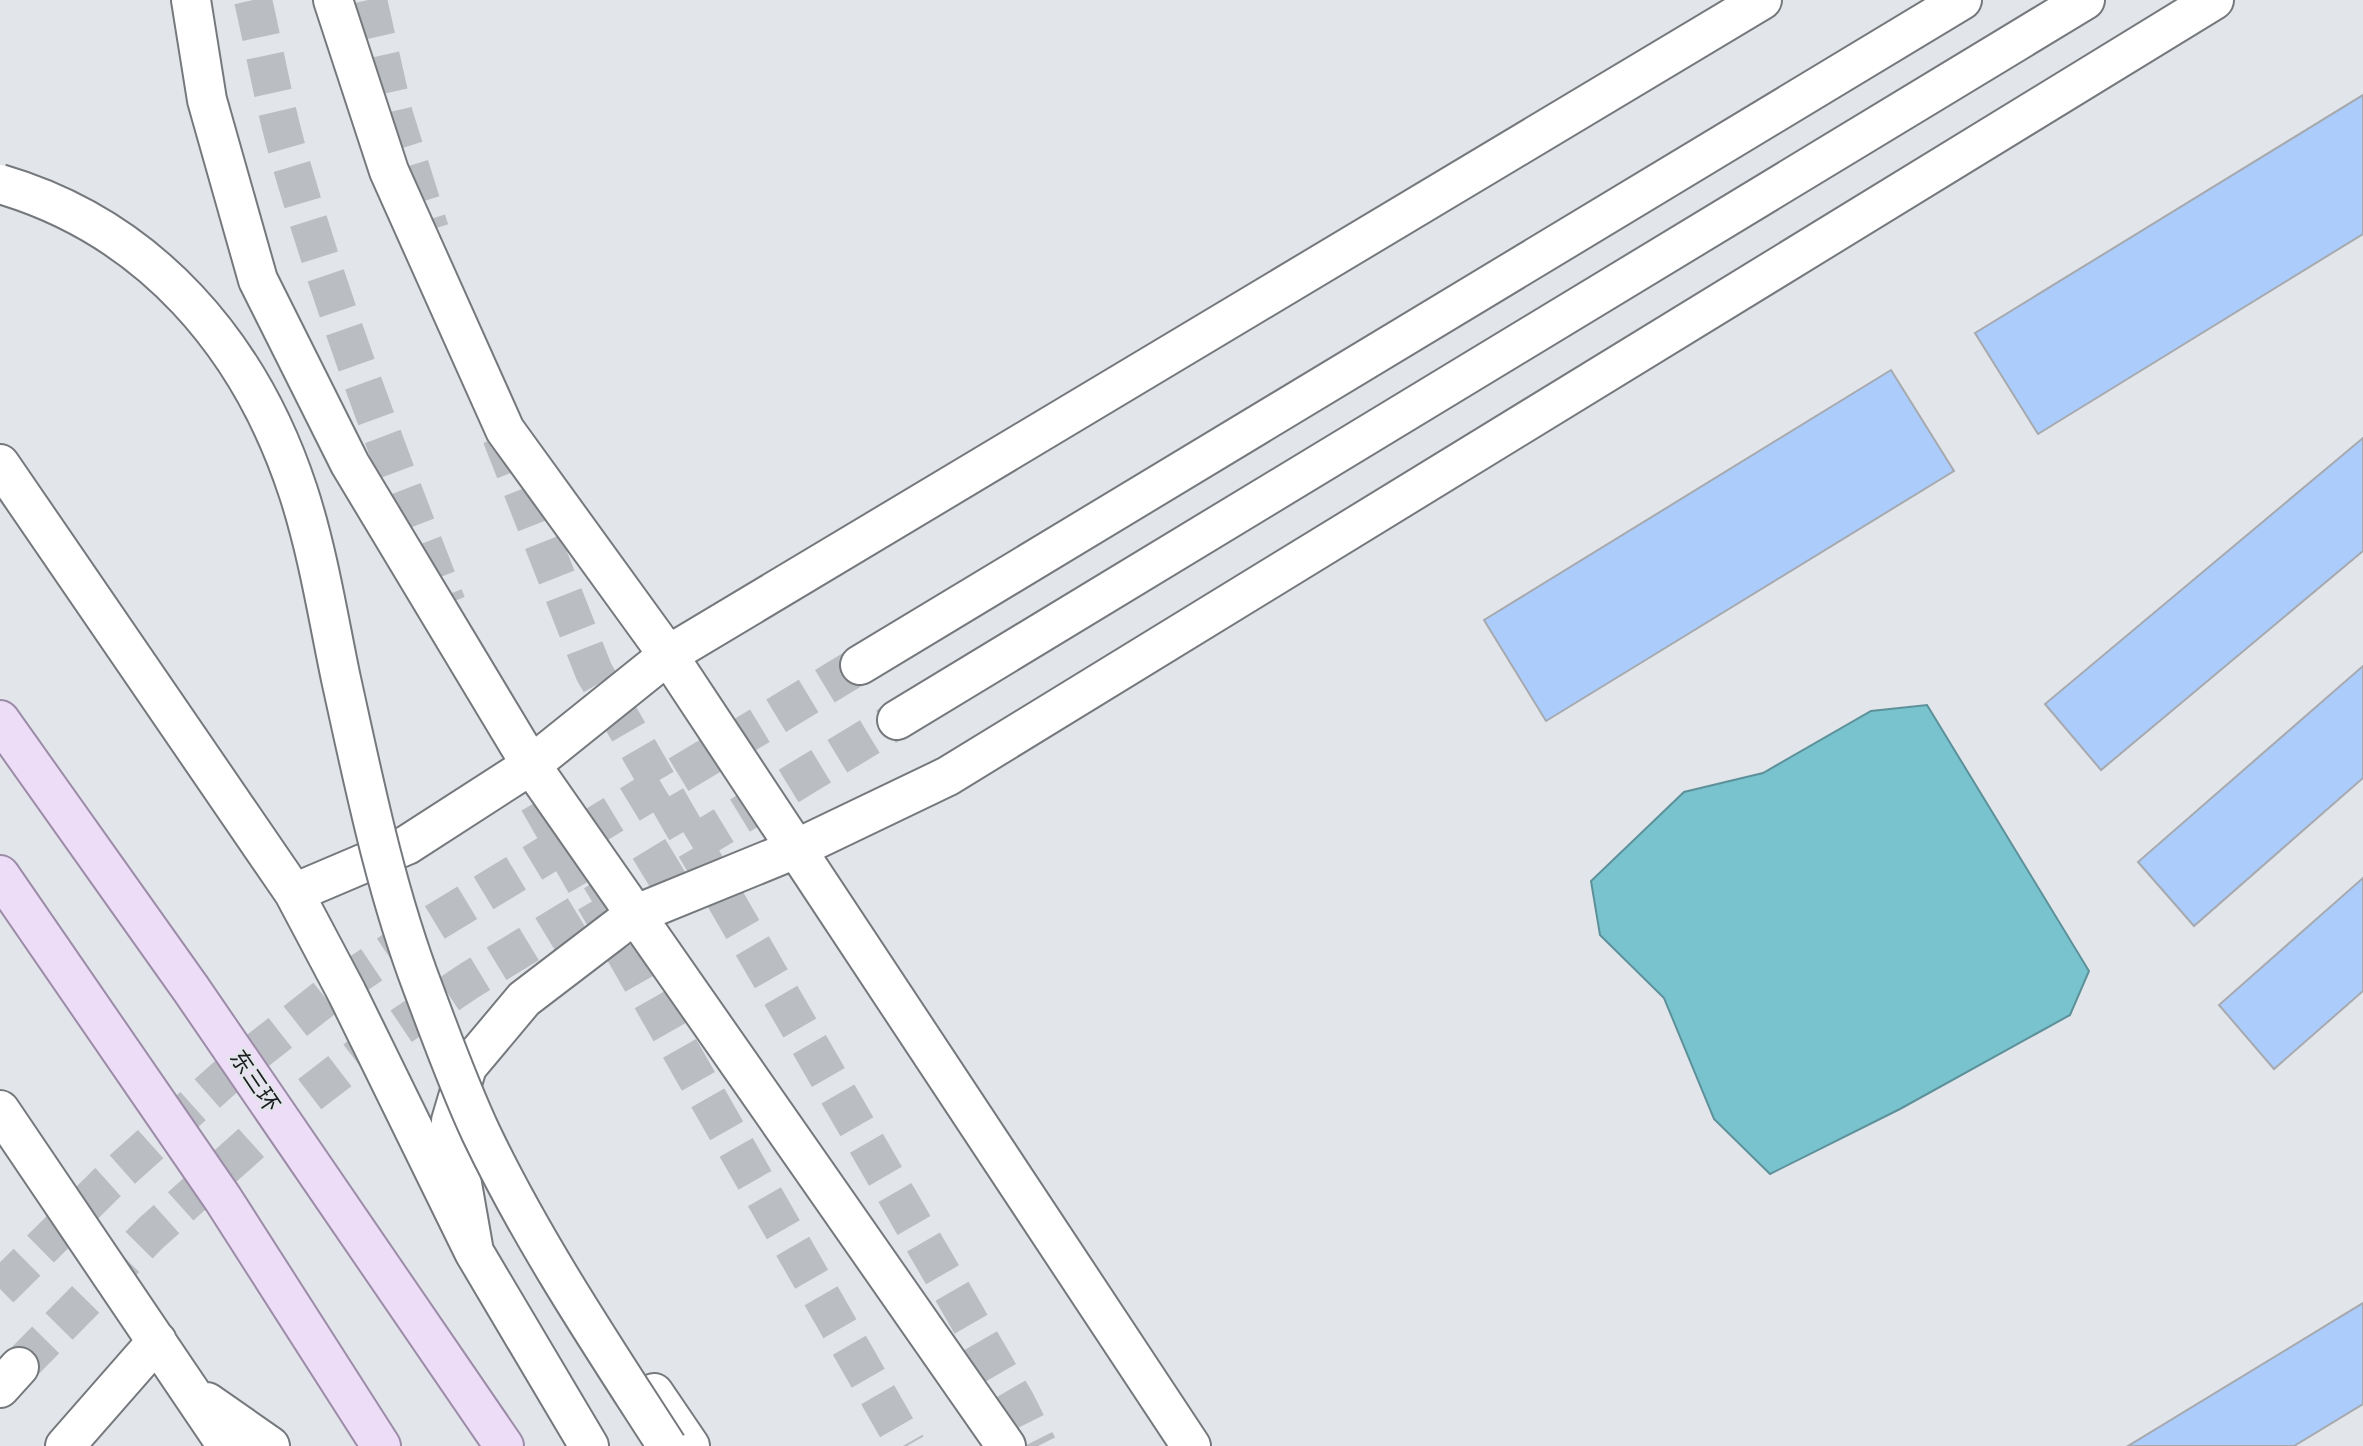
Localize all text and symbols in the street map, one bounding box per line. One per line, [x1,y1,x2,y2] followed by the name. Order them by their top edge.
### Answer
[224,1045,286,1117] street label: 东三环

